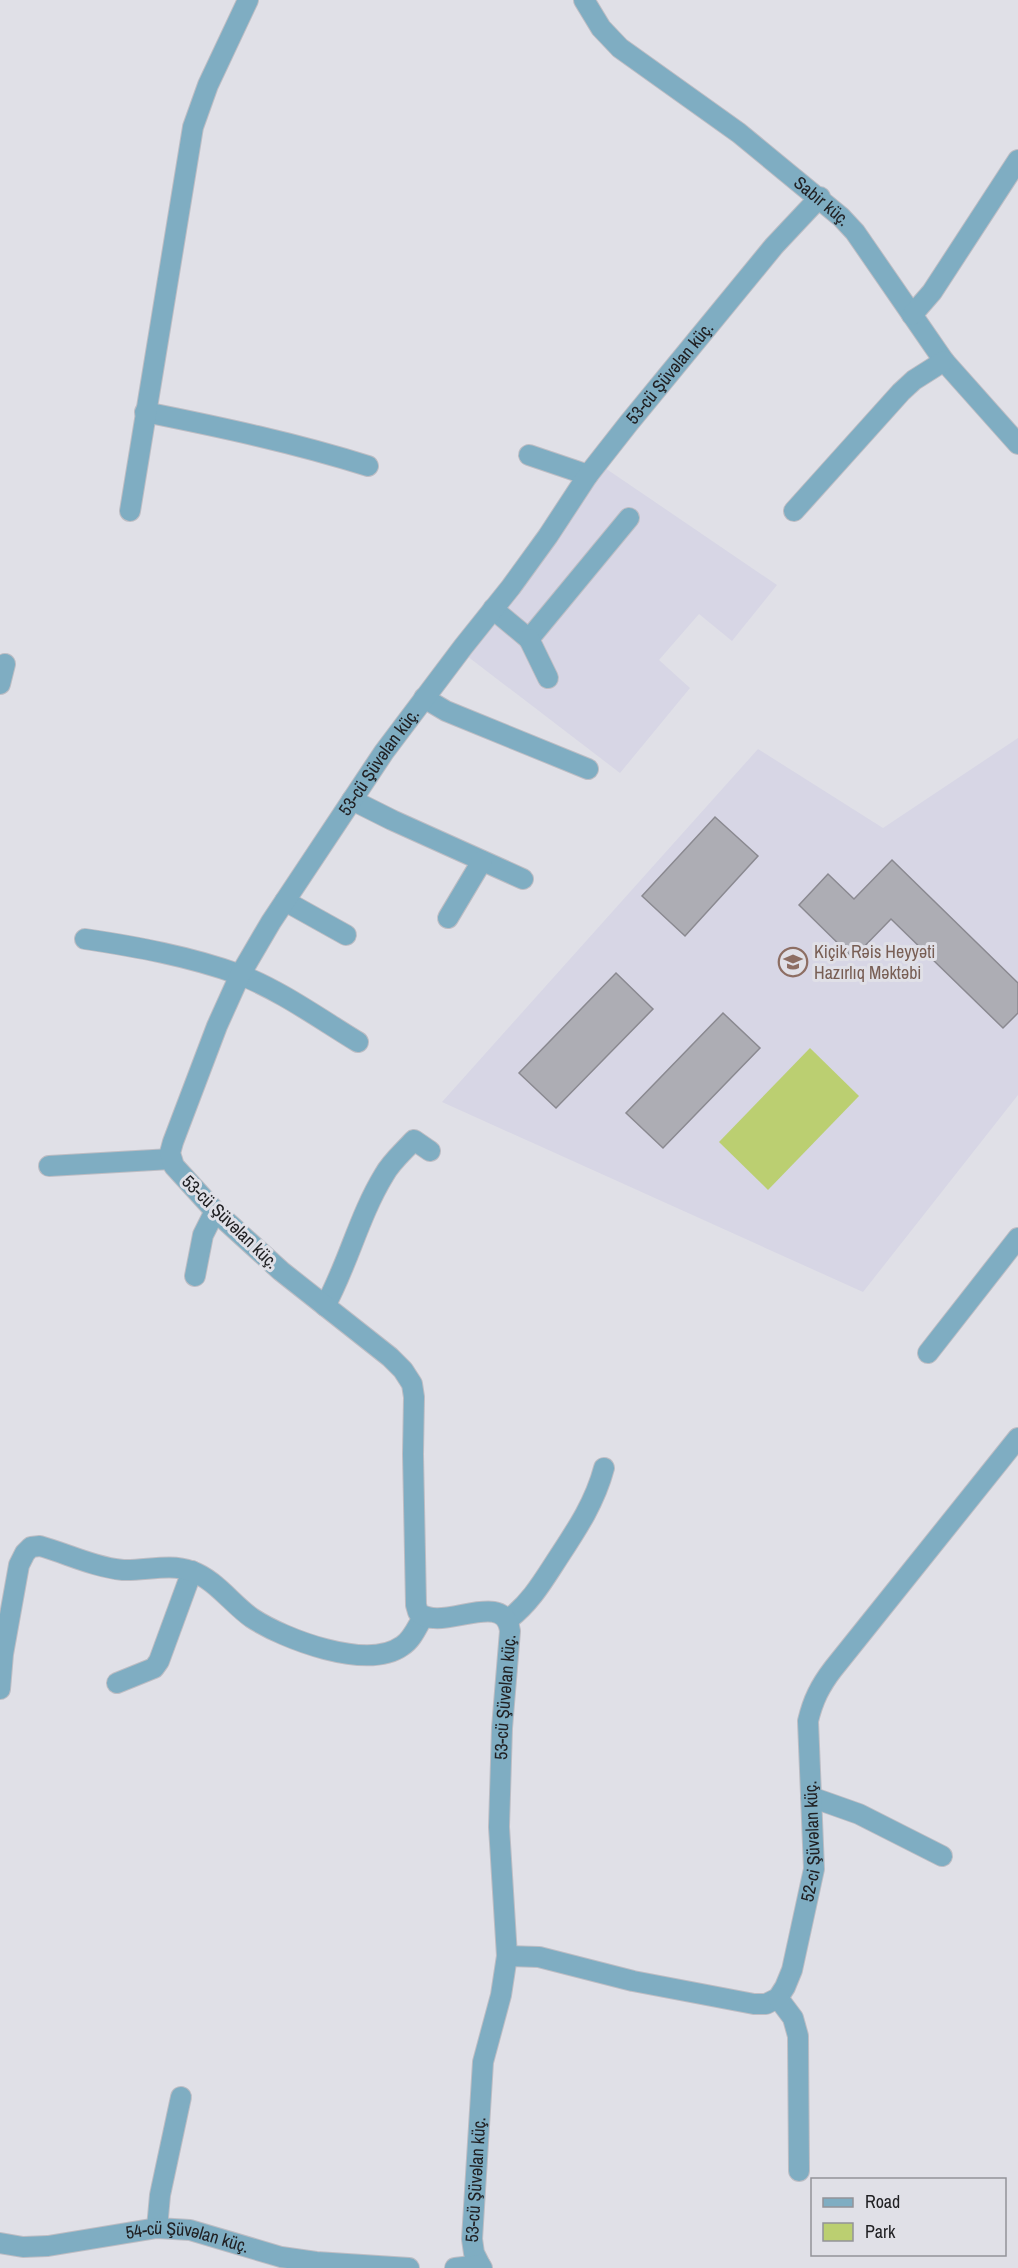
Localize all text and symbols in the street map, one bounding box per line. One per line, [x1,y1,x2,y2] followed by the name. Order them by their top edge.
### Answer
[789,170,856,231] street label: Sabir küç.
[620,316,719,429] street label: 53-cü Şüvəlan küç.
[332,703,425,820] street label: 53-cü Şüvəlan küç.
[814,939,935,985] place label: Kiçik Rəis Heyyəti Hazırlıq Məktəbi
[777,946,809,978] school or university icon: Kiçik Rəis Heyyəti Hazırlıq Məktəbi
[177,1169,284,1274] street label: 53-cü Şüvəlan küç.
[488,1633,522,1760] street label: 53-cü Şüvəlan küç.
[794,1780,826,1904] street label: 52-ci Şüvəlan küç.
[459,2116,492,2243] street label: 53-cü Şüvəlan küç.
[811,2178,1006,2256] legend
[865,2189,900,2214] text: Road
[124,2215,252,2259] street label: 54-cü Şüvəlan küç.
[865,2219,896,2244] text: Park

